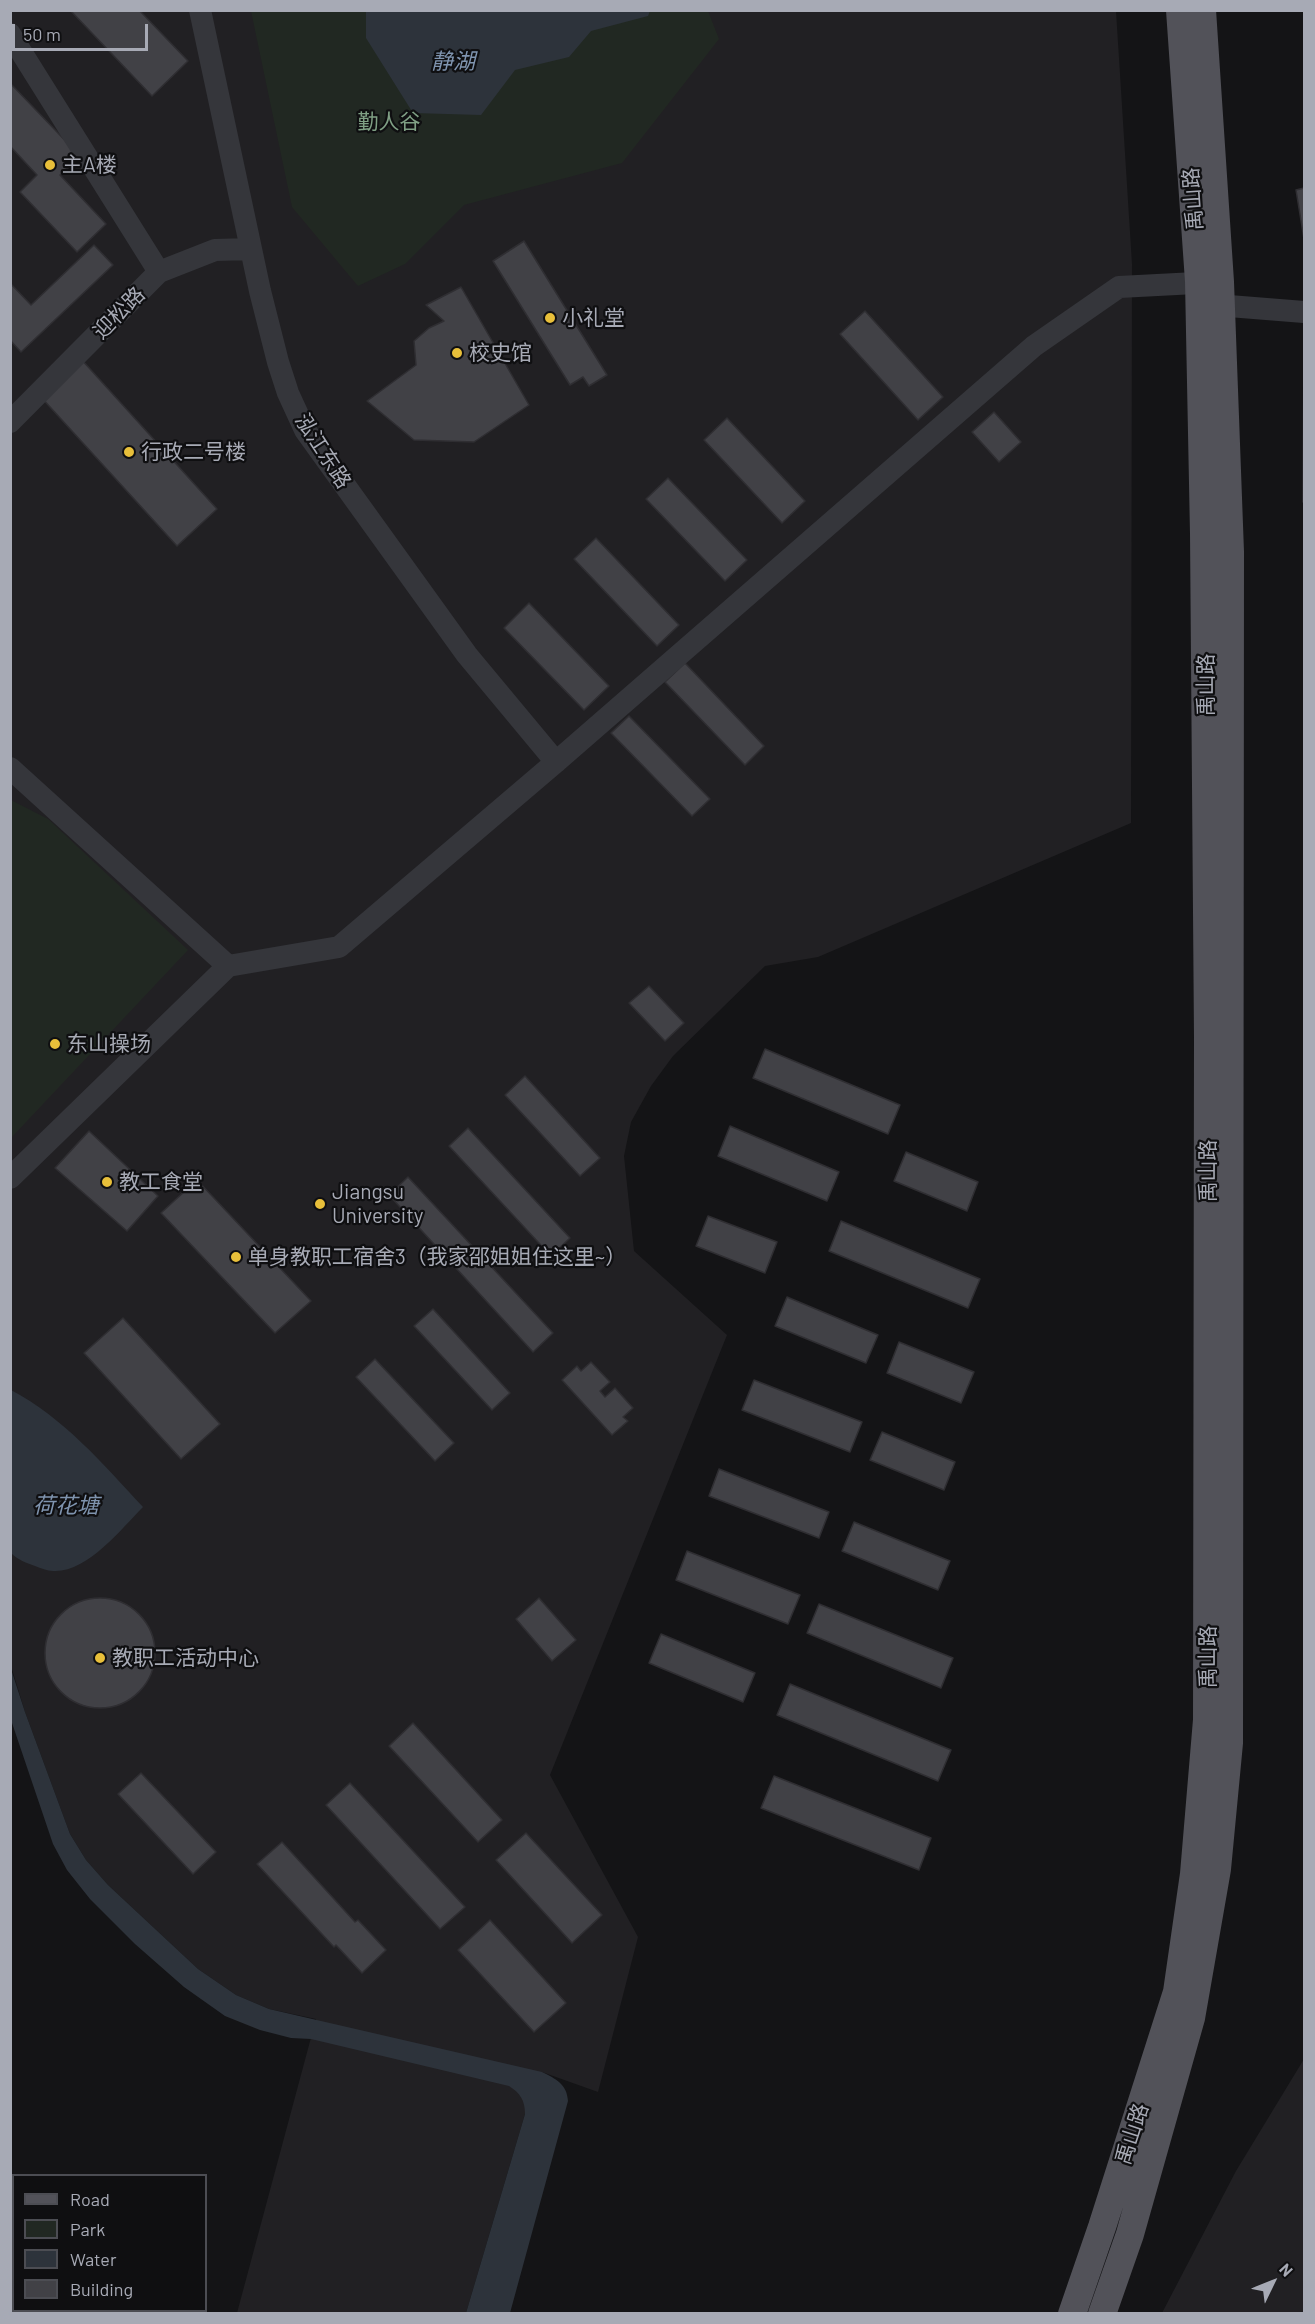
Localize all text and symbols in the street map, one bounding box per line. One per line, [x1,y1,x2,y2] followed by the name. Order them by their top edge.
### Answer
[15,12,152,50] scale bar
[23,23,61,45] text: 50 m
[431,49,475,75] water label: 静湖
[358,109,420,135] park label: 勤人谷
[62,152,117,178] place label: 主A楼
[43,158,57,172] marker: 主A楼
[1178,167,1208,231] street label: 禹山路
[88,282,150,344] street label: 迎松路
[562,305,625,331] place label: 小礼堂
[543,311,557,325] marker: 小礼堂
[469,340,532,366] place label: 校史馆
[450,346,464,360] marker: 校史馆
[290,409,356,493] street label: 泓江东路
[141,439,246,465] place label: 行政二号楼
[122,445,136,459] marker: 行政二号楼
[1193,654,1219,716] street label: 禹山路
[67,1031,151,1057] place label: 东山操场
[48,1037,62,1051] marker: 东山操场
[1195,1140,1221,1202] street label: 禹山路
[119,1169,203,1195] place label: 教工食堂
[100,1175,114,1189] marker: 教工食堂
[332,1179,423,1229] place label: Jiangsu University
[313,1197,327,1211] marker: Jiangsu University
[248,1244,626,1270] place label: 单身教职工宿舍3（我家邵姐姐住这里~）
[229,1250,243,1264] marker: 单身教职工宿舍3（我家邵姐姐住这里~）
[33,1493,99,1519] water label: 荷花塘
[1195,1626,1221,1688] street label: 禹山路
[112,1645,259,1671] place label: 教职工活动中心
[93,1651,107,1665] marker: 教职工活动中心
[1110,2100,1154,2168] street label: 禹山路
[12,2174,207,2312] legend
[70,2188,110,2210] text: Road
[70,2218,105,2240] text: Park
[70,2248,117,2270] text: Water
[1243,2252,1303,2312] north arrow
[1276,2259,1297,2280] text: N
[70,2278,133,2300] text: Building

